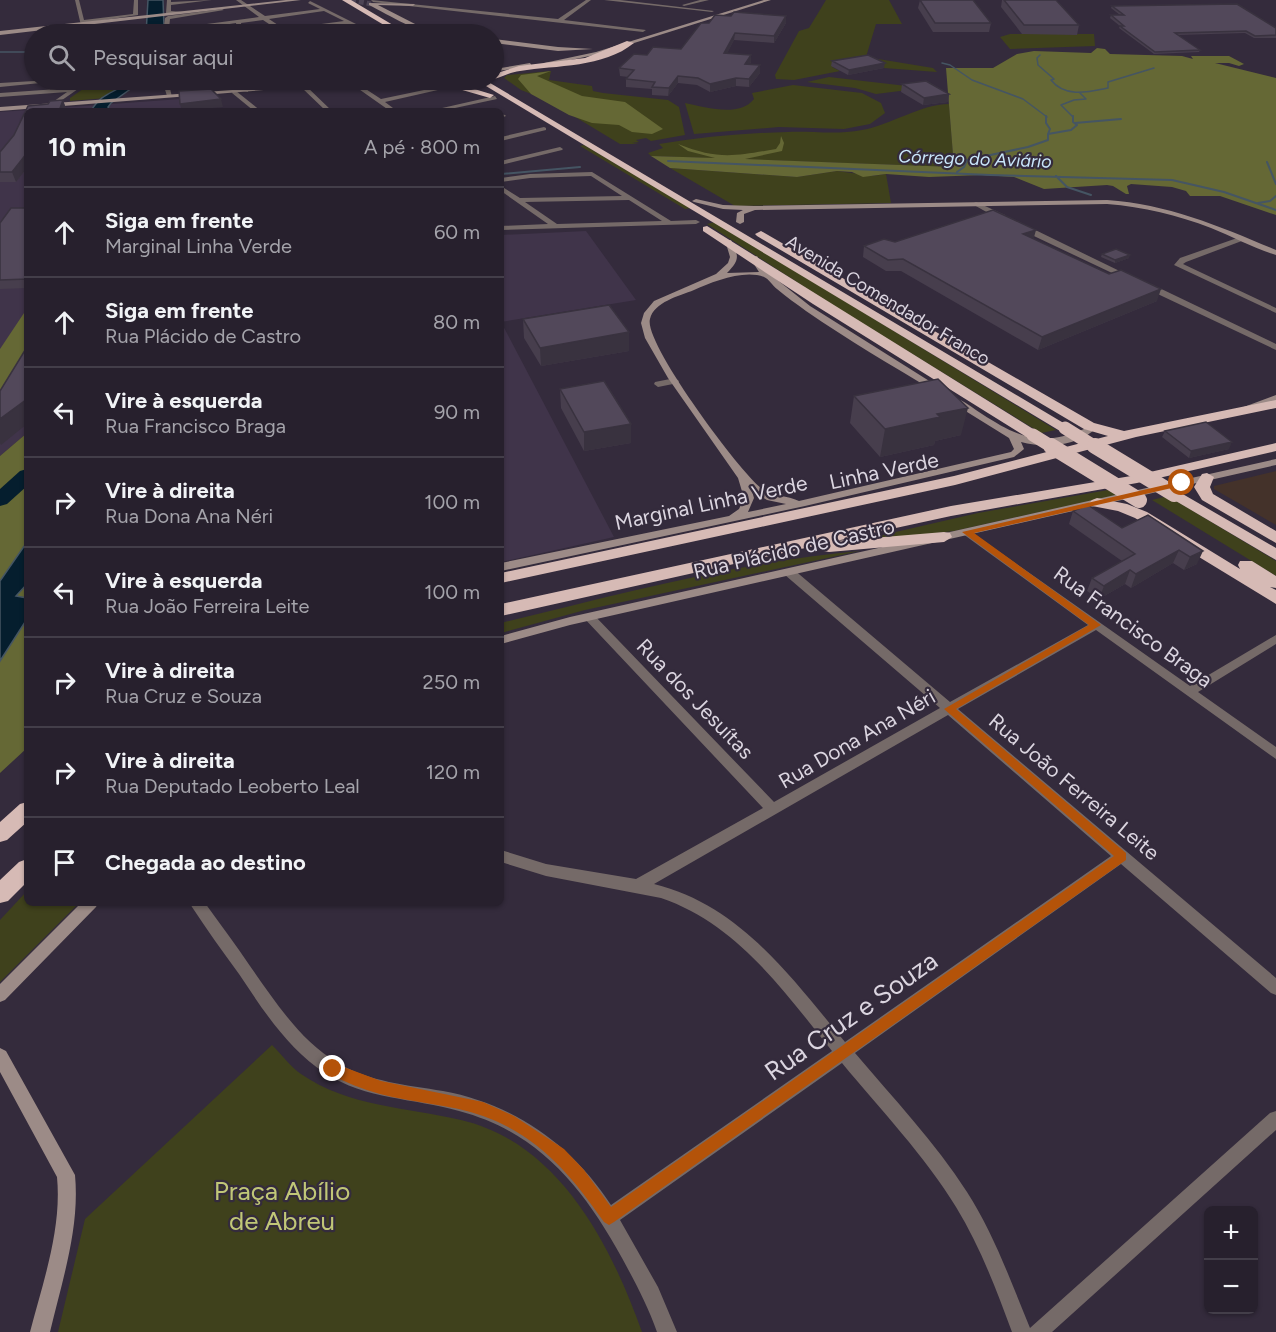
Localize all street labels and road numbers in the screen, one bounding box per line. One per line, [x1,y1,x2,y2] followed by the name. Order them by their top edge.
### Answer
[782,230,994,370] street label: Avenida Comendador Franco
[827,447,941,494] street label: Linha Verde
[612,470,809,535] street label: Marginal Linha Verde
[691,513,897,584] street label: Rua Plácido de Castro
[1049,561,1217,693] street label: Rua Francisco Braga
[632,633,759,764] street label: Rua dos Jesuítas
[774,684,939,794] street label: Rua Dona Ana Néri
[984,708,1165,865] street label: Rua João Ferreira Leite
[758,944,944,1088] street label: Rua Cruz e Souza

